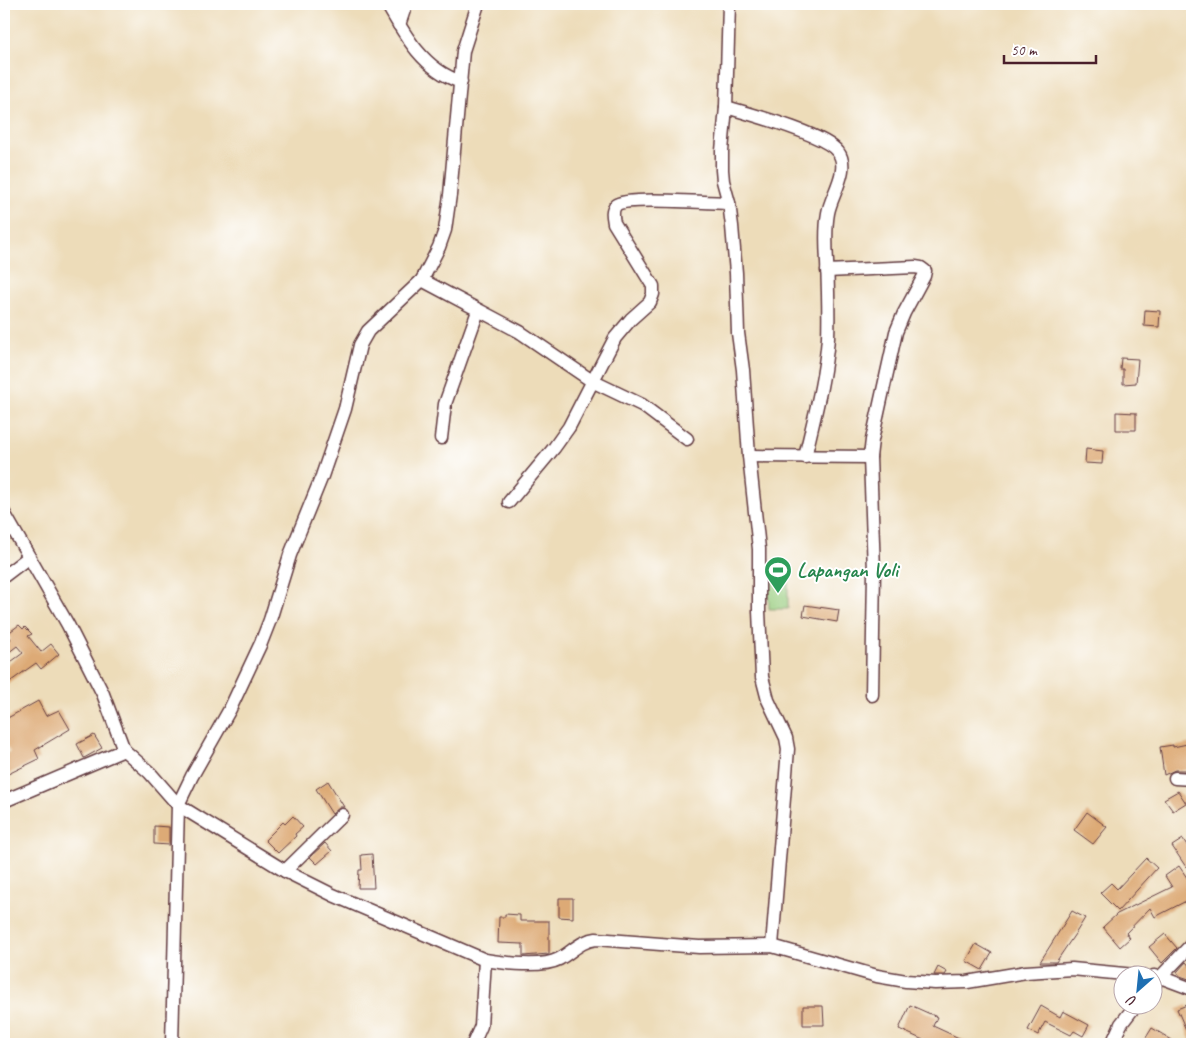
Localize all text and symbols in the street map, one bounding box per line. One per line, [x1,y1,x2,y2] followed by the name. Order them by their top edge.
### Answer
[1004,32,1096,64] scale bar
[1011,41,1038,60] text: 50 m
[763,555,793,594] sports icon: Lapangan Voli
[797,557,901,583] place label: Lapangan Voli
[1114,966,1164,1016] north arrow
[1123,991,1139,1010] text: U

